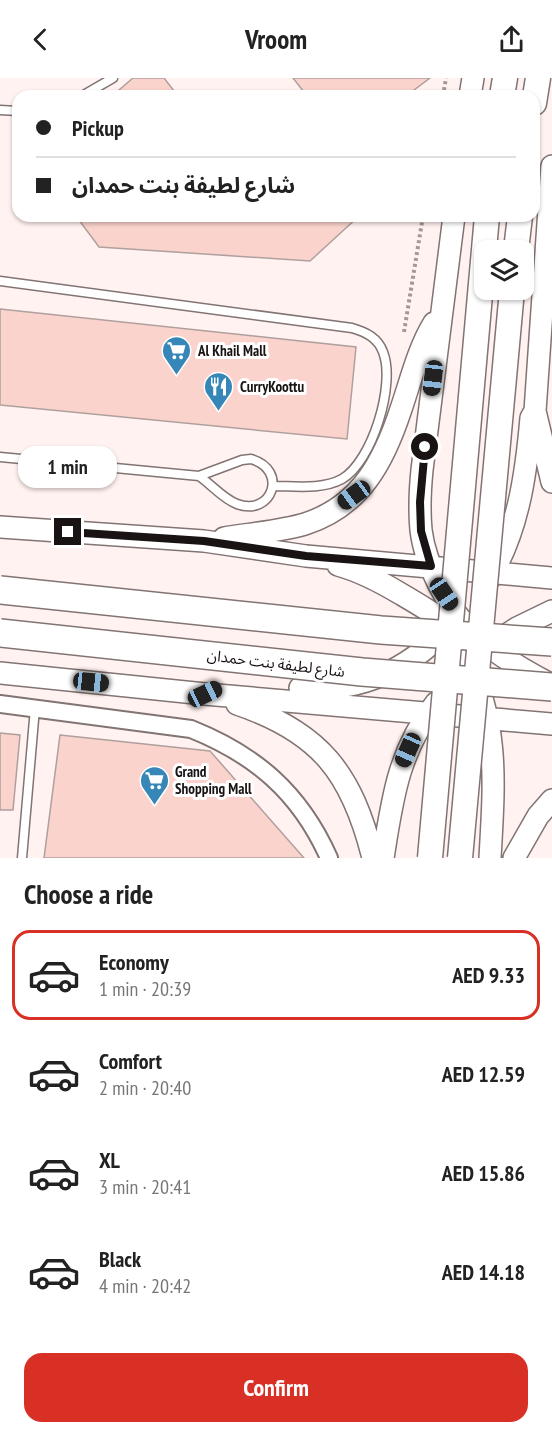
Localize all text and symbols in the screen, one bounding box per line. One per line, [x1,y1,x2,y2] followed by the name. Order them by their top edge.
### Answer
[245,22,307,56] text: Vroom
[24,23,57,56] icon: back
[495,23,528,56] icon: share
[72,114,124,142] text: Pickup
[72,171,295,199] text: شارع لطيفة بنت حمدان
[474,240,534,300] map controls
[474,240,534,300] button: layers
[161,334,193,376] supermarket icon: Al Khail Mall
[197,341,267,360] place label: Al Khail Mall
[422,359,444,397] car
[203,370,235,412] restaurant icon: CurryKoottu
[240,377,304,396] place label: CurryKoottu
[411,433,438,460] route start
[19,445,118,487] callout: 1 min
[47,454,88,480] text: 1 min
[334,477,374,513] car
[54,518,81,545] route end
[426,574,462,614] car
[206,645,346,684] street label: شارع لطيفة بنت حمدان
[72,671,110,693] car
[185,678,225,710] car
[392,730,424,770] car
[175,762,252,798] place label: Grand Shopping Mall
[138,764,170,806] supermarket icon: Grand Shopping Mall
[24,877,153,911] text: Choose a ride
[27,948,81,1002] icon: car
[99,948,169,976] text: Economy
[452,961,525,989] text: AED 9.33
[99,976,191,1002] text: 1 min · 20:39
[27,1047,81,1101] icon: car
[99,1047,162,1075] text: Comfort
[442,1060,525,1088] text: AED 12.59
[99,1075,191,1101] text: 2 min · 20:40
[27,1146,81,1200] icon: car
[99,1146,120,1174] text: XL
[442,1159,525,1187] text: AED 15.86
[99,1174,191,1200] text: 3 min · 20:41
[27,1245,81,1299] icon: car
[99,1245,141,1273] text: Black
[442,1258,525,1286] text: AED 14.18
[99,1273,191,1299] text: 4 min · 20:42
[24,1353,528,1422] button: Confirm

